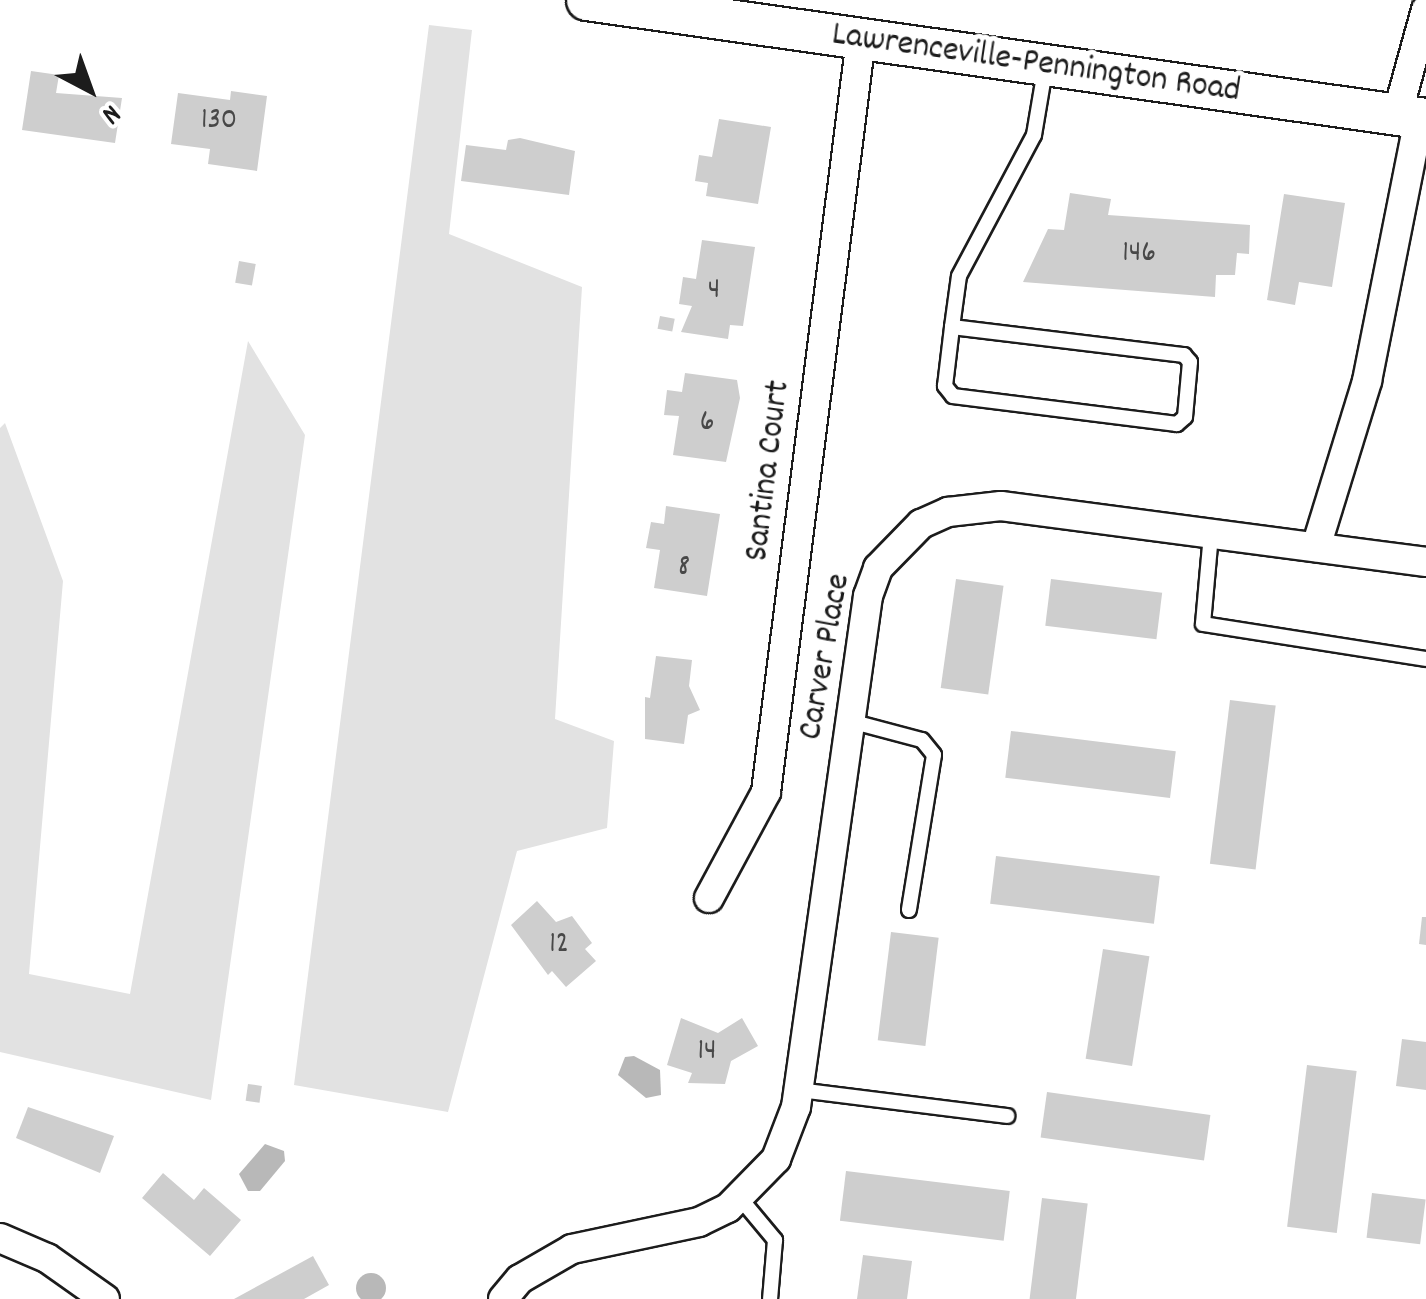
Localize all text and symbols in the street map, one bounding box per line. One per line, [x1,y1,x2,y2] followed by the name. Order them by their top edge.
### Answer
[829,15,1243,113] street label: Lawrenceville-Pennington Road
[40,40,140,140] north arrow
[91,93,128,132] text: N
[201,104,237,140] house number: 130
[1122,237,1156,273] house number: 146
[708,274,720,310] house number: 4
[737,378,801,564] street label: Santina Court
[700,406,714,442] house number: 6
[678,551,690,587] house number: 8
[791,571,861,743] street label: Carver Place
[549,928,569,964] house number: 12
[697,1035,717,1071] house number: 14

